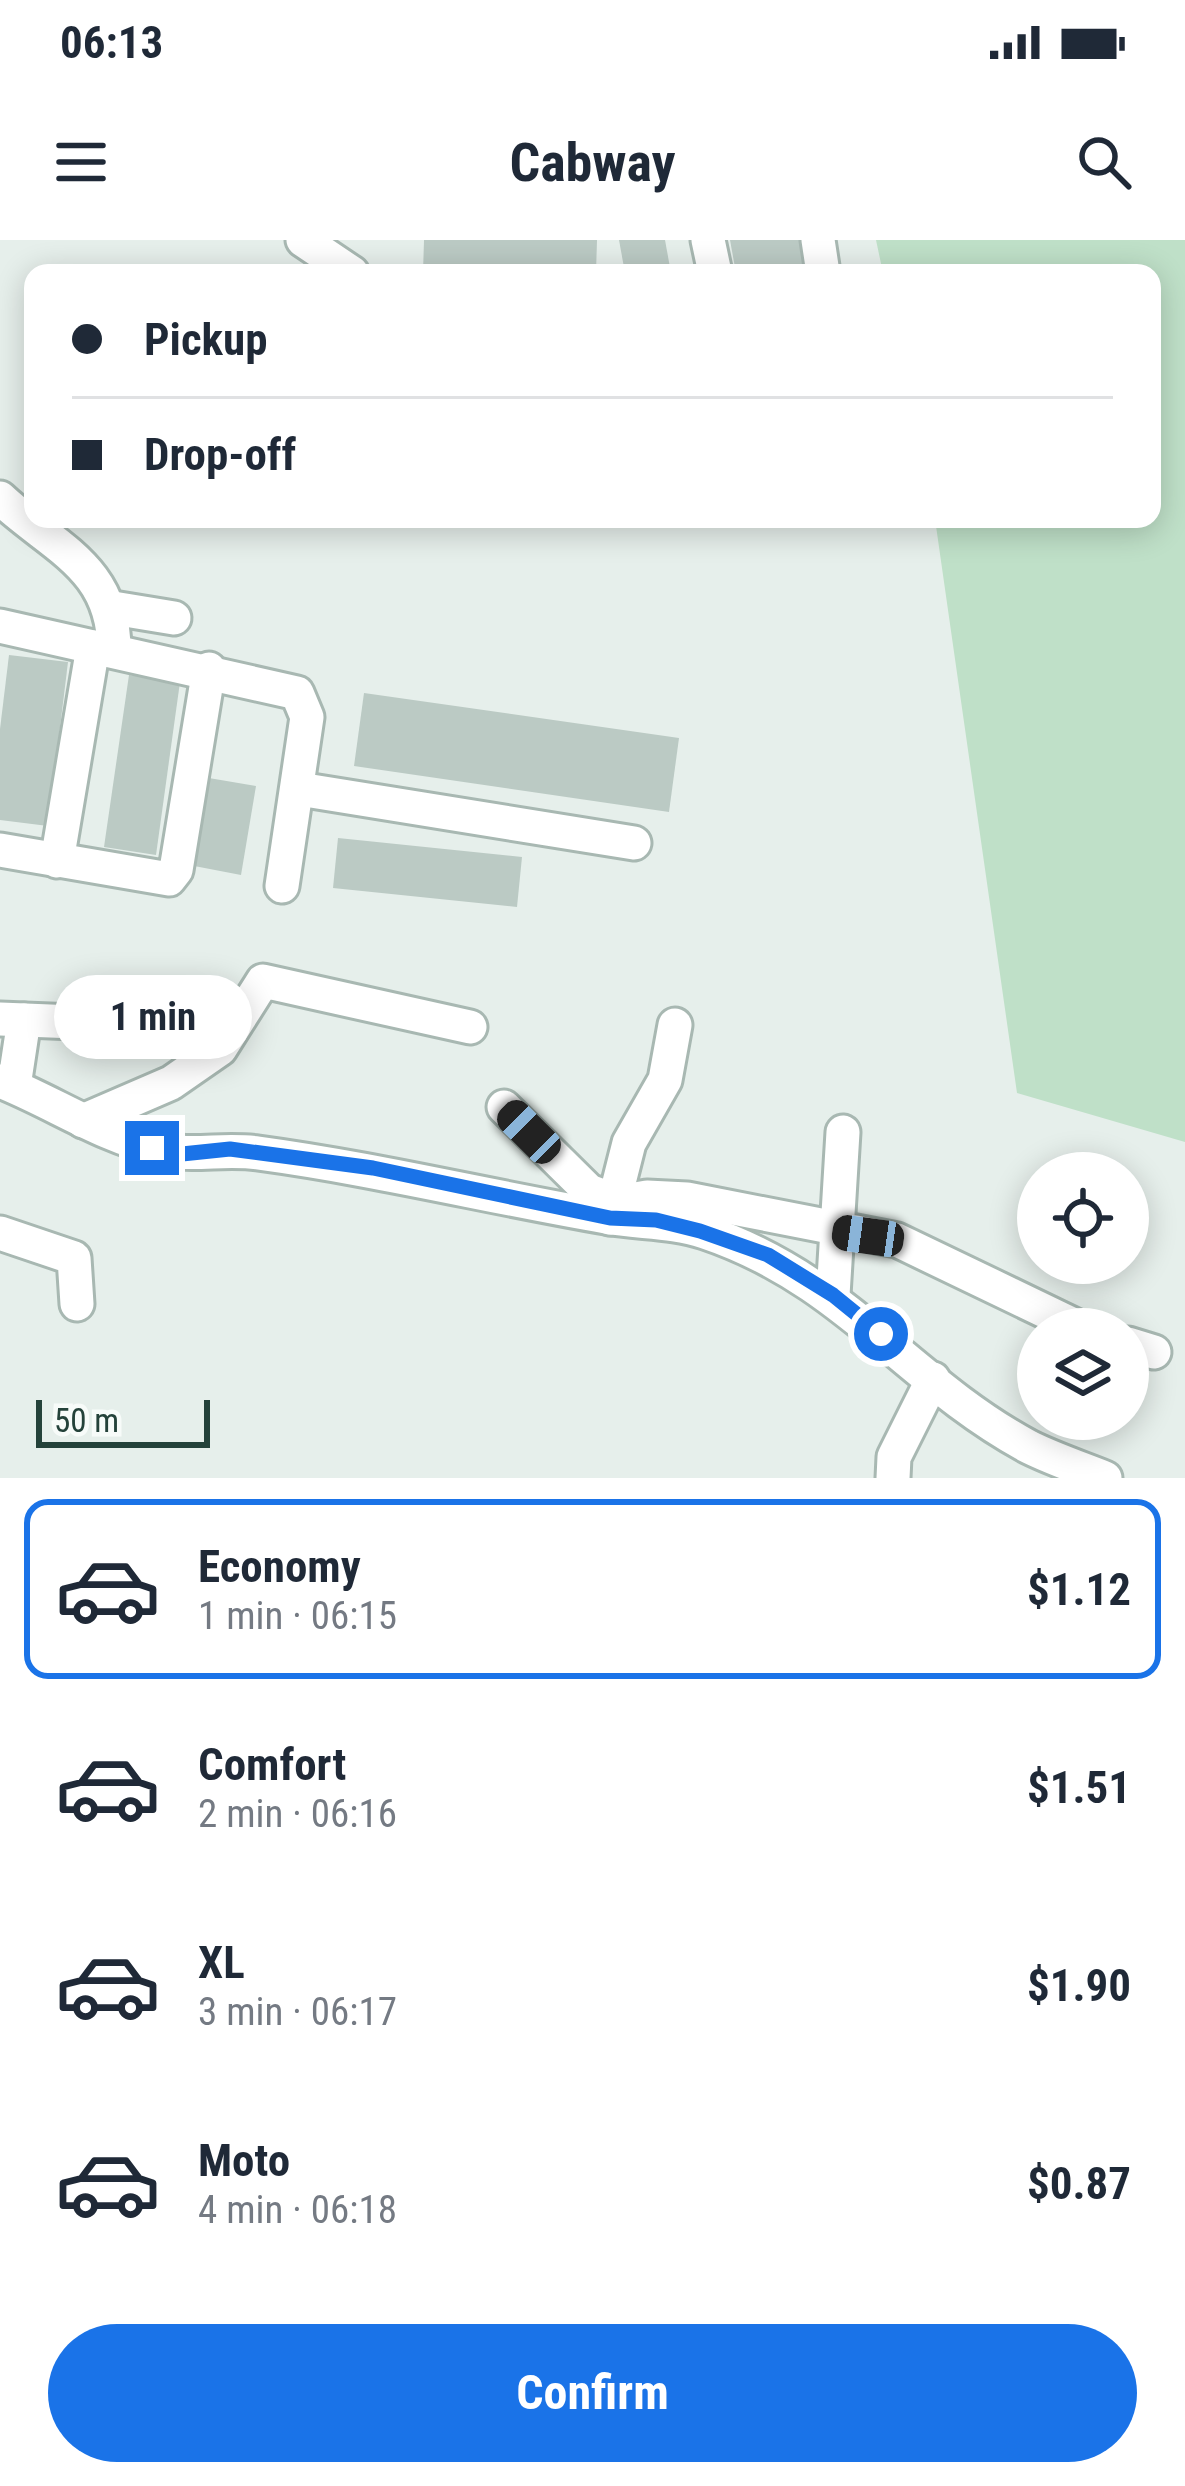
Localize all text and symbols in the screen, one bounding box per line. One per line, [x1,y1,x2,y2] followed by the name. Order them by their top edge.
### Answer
[60,16,163,69] text: 06:13
[48,129,114,195] icon: menu
[1071,129,1137,195] icon: search
[509,131,676,194] text: Cabway
[144,313,268,366] text: Pickup
[144,428,296,481] text: Drop-off
[53,974,251,1058] callout: 1 min
[110,994,196,1040] text: 1 min
[491,1094,567,1170] car
[125,1121,179,1175] route end
[1017,1152,1149,1440] map controls
[1017,1152,1149,1284] button: locate
[830,1213,906,1259] car
[854,1307,908,1361] route start
[1017,1308,1149,1440] button: layers
[36,1394,210,1447] scale bar
[54,1401,119,1440] text: 50 m
[54,1535,162,1643] icon: car
[198,1540,361,1593] text: Economy
[1027,1563,1131,1616] text: $1.12
[198,1593,397,1639] text: 1 min · 06:15
[54,1733,162,1841] icon: car
[198,1738,346,1791] text: Comfort
[1027,1761,1131,1814] text: $1.51
[198,1791,397,1837] text: 2 min · 06:16
[54,1931,162,2039] icon: car
[198,1936,245,1989] text: XL
[1027,1959,1131,2012] text: $1.90
[198,1989,397,2035] text: 3 min · 06:17
[54,2129,162,2237] icon: car
[198,2134,290,2187] text: Moto
[1027,2157,1131,2210] text: $0.87
[198,2187,397,2233] text: 4 min · 06:18
[48,2324,1137,2462] button: Confirm

